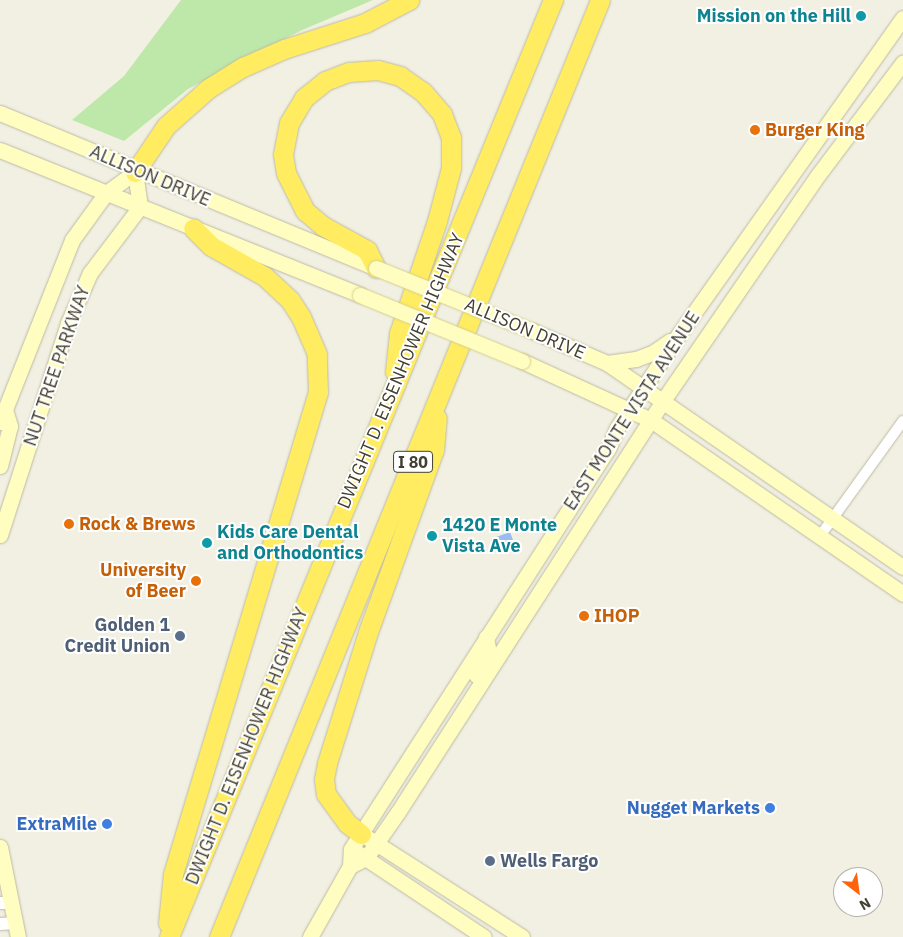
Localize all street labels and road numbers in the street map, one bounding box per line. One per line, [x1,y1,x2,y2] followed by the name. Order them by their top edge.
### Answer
[86,141,214,211] street label: ALLISON DRIVE
[333,230,469,512] street label: DWIGHT D. EISENHOWER HIGHWAY
[19,283,95,449] street label: NUT TREE PARKWAY
[461,294,589,364] street label: ALLISON DRIVE
[560,307,704,515] street label: EAST MONTE VISTA AVENUE
[393,448,433,476] road number: I 80
[181,604,313,888] street label: DWIGHT D. EISENHOWER HIGHWAY

